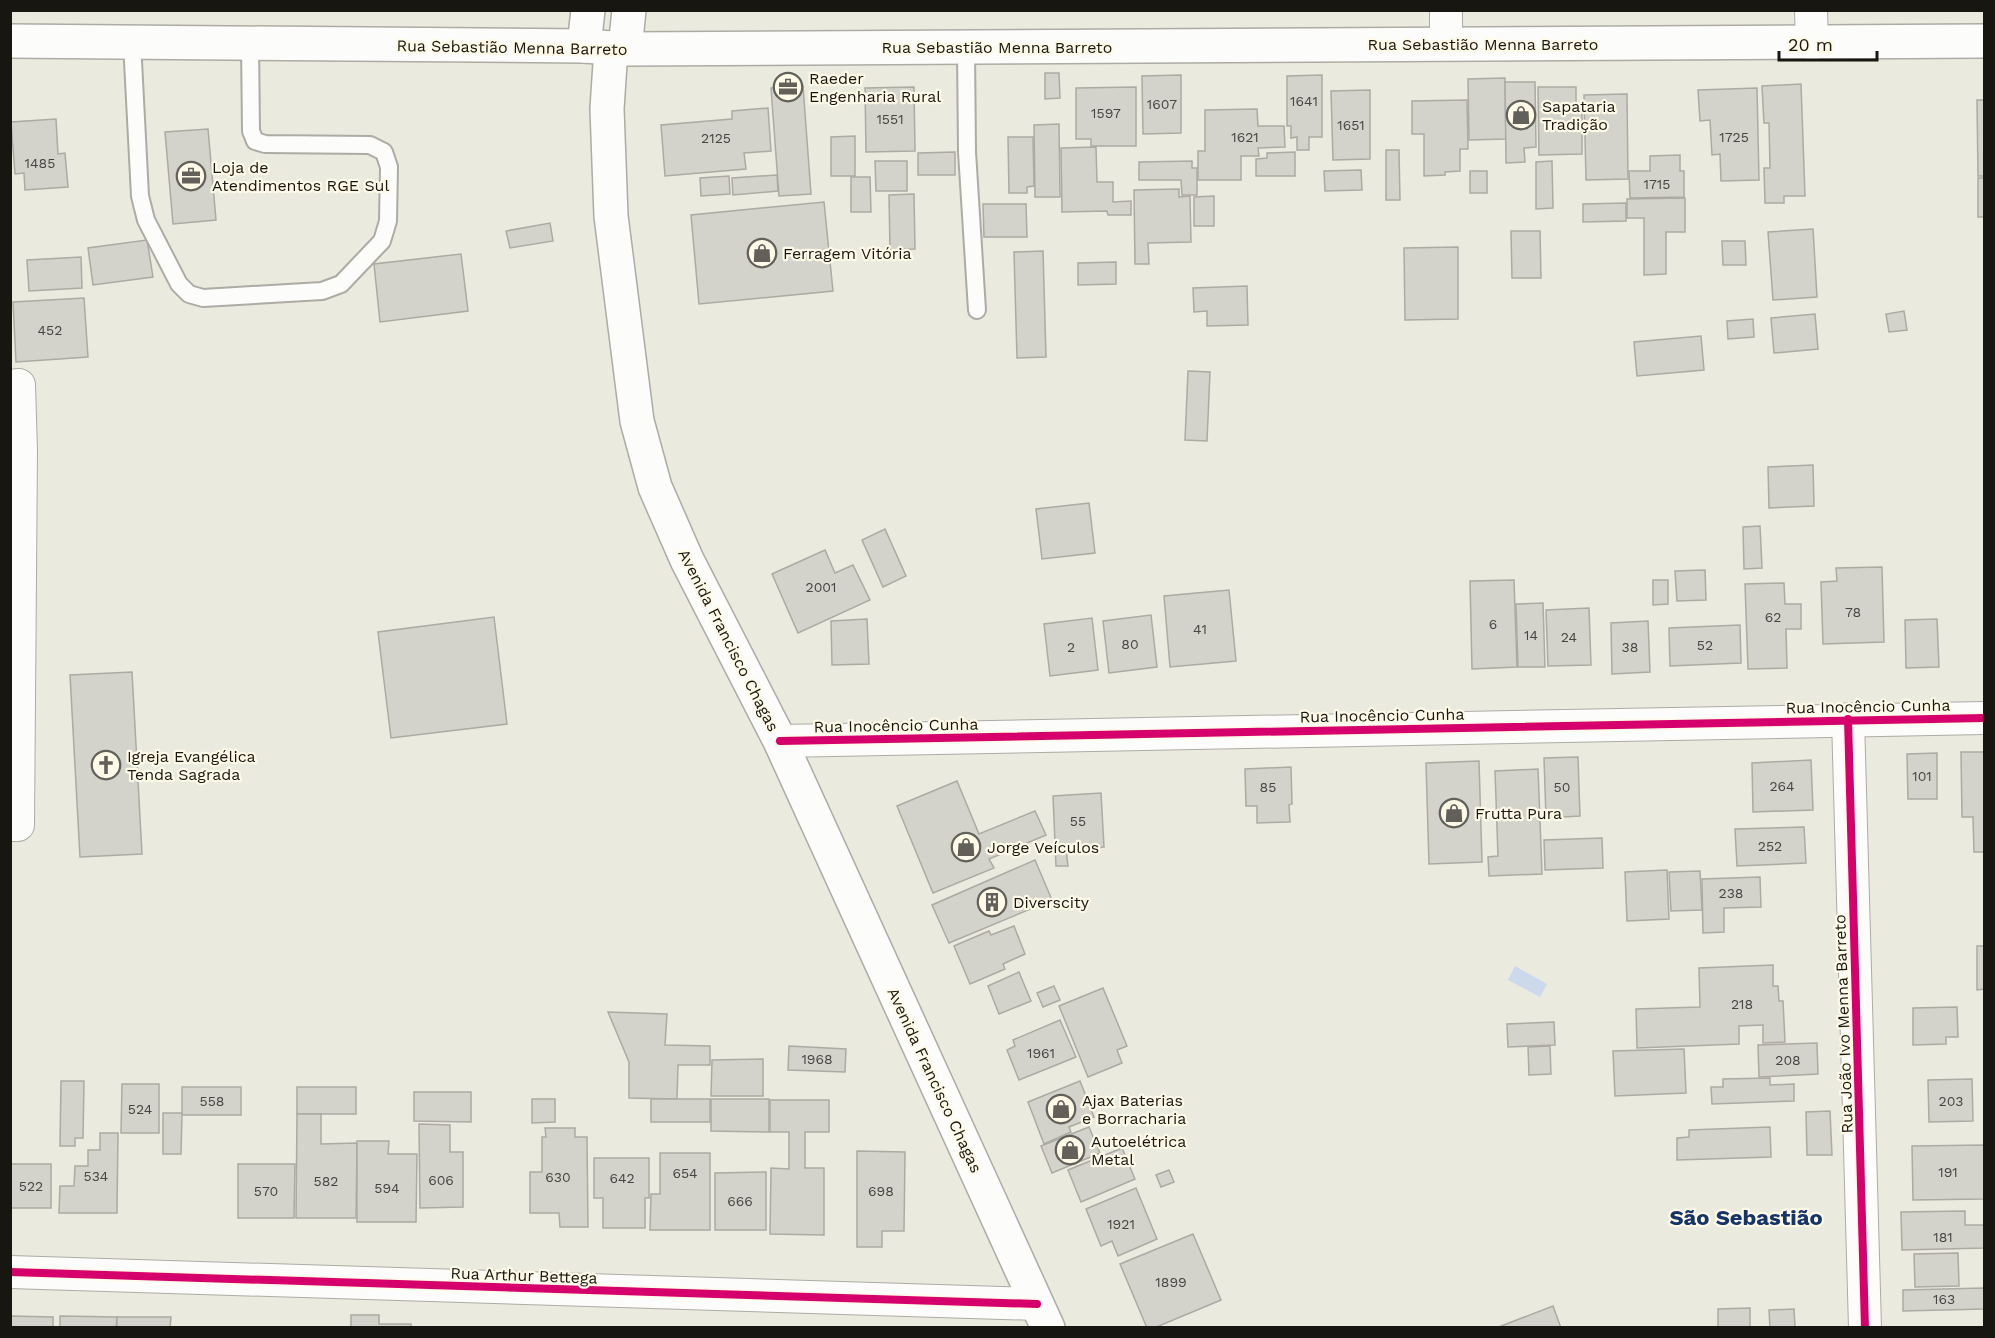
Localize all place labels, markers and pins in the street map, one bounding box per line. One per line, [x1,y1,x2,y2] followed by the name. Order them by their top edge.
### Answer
[809,69,941,106] place label: Raeder Engenharia Rural
[772,71,804,103] office icon: Raeder Engenharia Rural
[1542,97,1616,134] place label: Sapataria Tradição
[1505,99,1537,131] shop icon: Sapataria Tradição
[212,158,389,195] place label: Loja de Atendimentos RGE Sul
[175,160,207,192] office icon: Loja de Atendimentos RGE Sul
[746,237,778,269] shop icon: Ferragem Vitória
[783,244,912,263] place label: Ferragem Vitória
[127,747,256,784] place label: Igreja Evangélica Tenda Sagrada
[90,749,122,781] church icon: Igreja Evangélica Tenda Sagrada
[1438,797,1470,829] shop icon: Frutta Pura
[1475,804,1562,823] place label: Frutta Pura
[950,831,982,863] shop icon: Jorge Veículos
[987,838,1099,857] place label: Jorge Veículos
[976,886,1008,918] building icon: Diverscity
[1013,893,1090,912] place label: Diverscity
[1082,1091,1186,1128] place label: Ajax Baterias e Borracharia
[1045,1093,1077,1125] shop icon: Ajax Baterias e Borracharia
[1091,1132,1186,1169] place label: Autoelétrica Metal
[1054,1134,1086,1166] shop icon: Autoelétrica Metal

